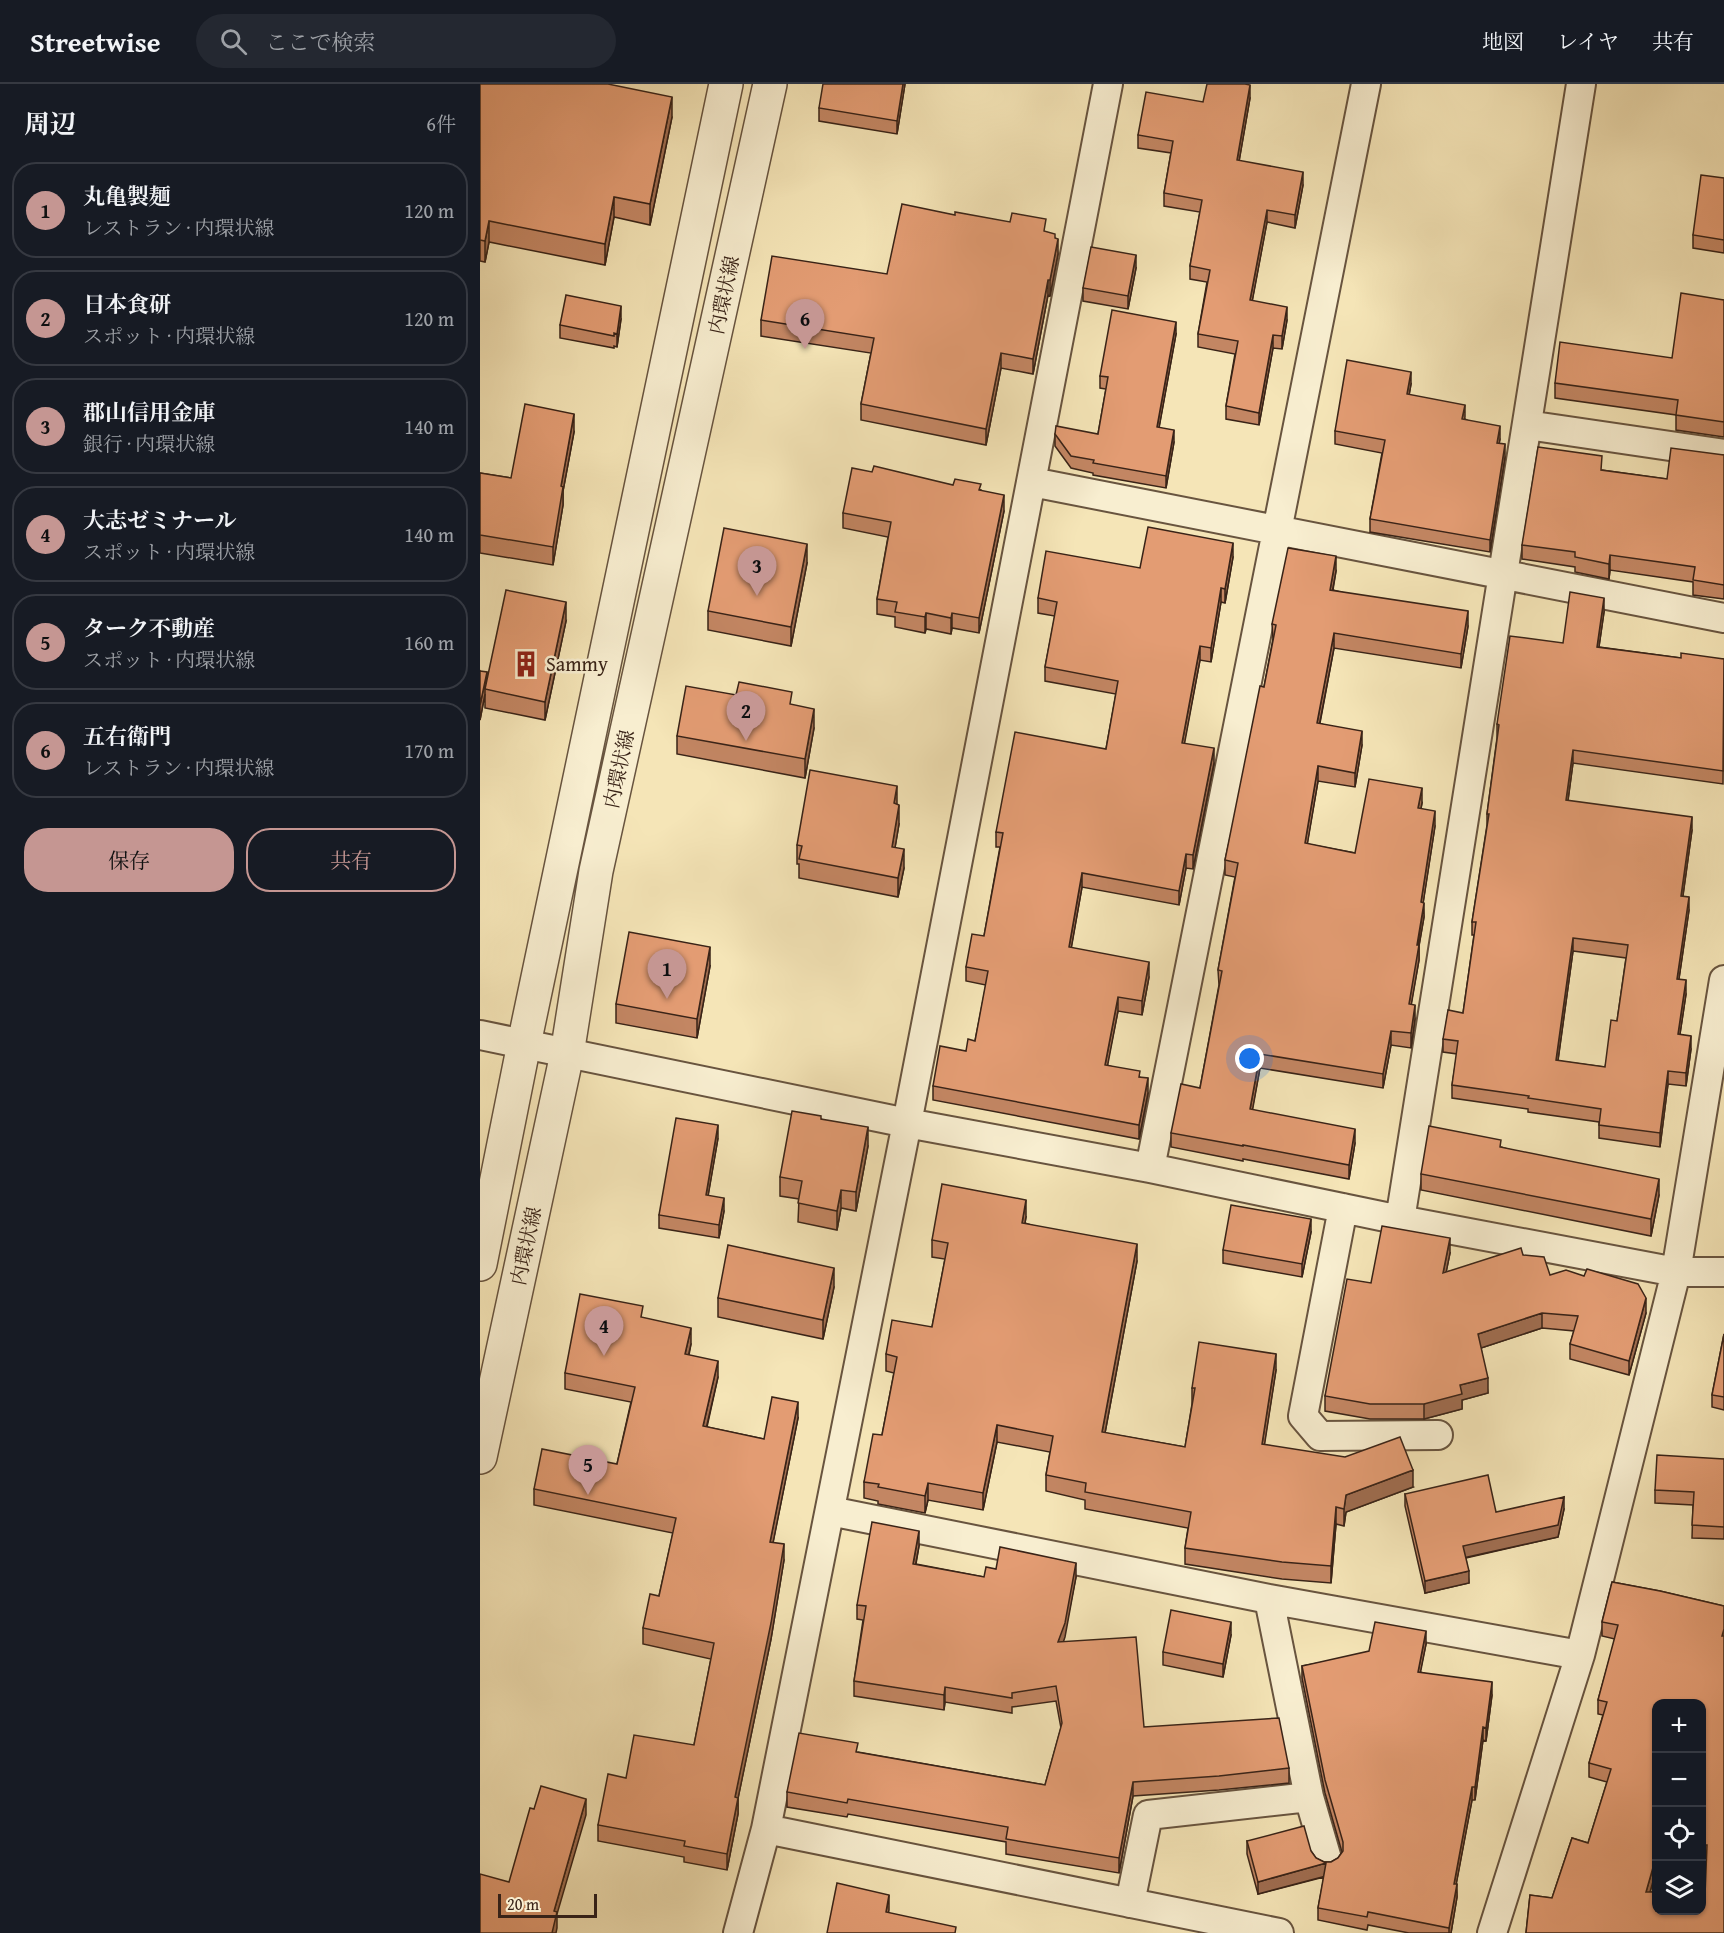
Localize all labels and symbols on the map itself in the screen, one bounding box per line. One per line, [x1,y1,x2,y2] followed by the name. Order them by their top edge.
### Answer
[701,253,746,337] street label: 内環状線
[786,300,824,349] pin: 6
[738,546,776,596] pin: 3
[511,649,541,679] building icon: Sammy
[546,649,608,678] place label: Sammy
[726,692,766,741] pin: 2
[596,727,641,811] street label: 内環状線
[648,950,687,999] pin: 1
[1235,1044,1264,1073] your location
[503,1204,548,1288] street label: 内環状線
[584,1306,624,1356] pin: 4
[568,1446,608,1495] pin: 5
[498,1891,597,1918] scale bar

